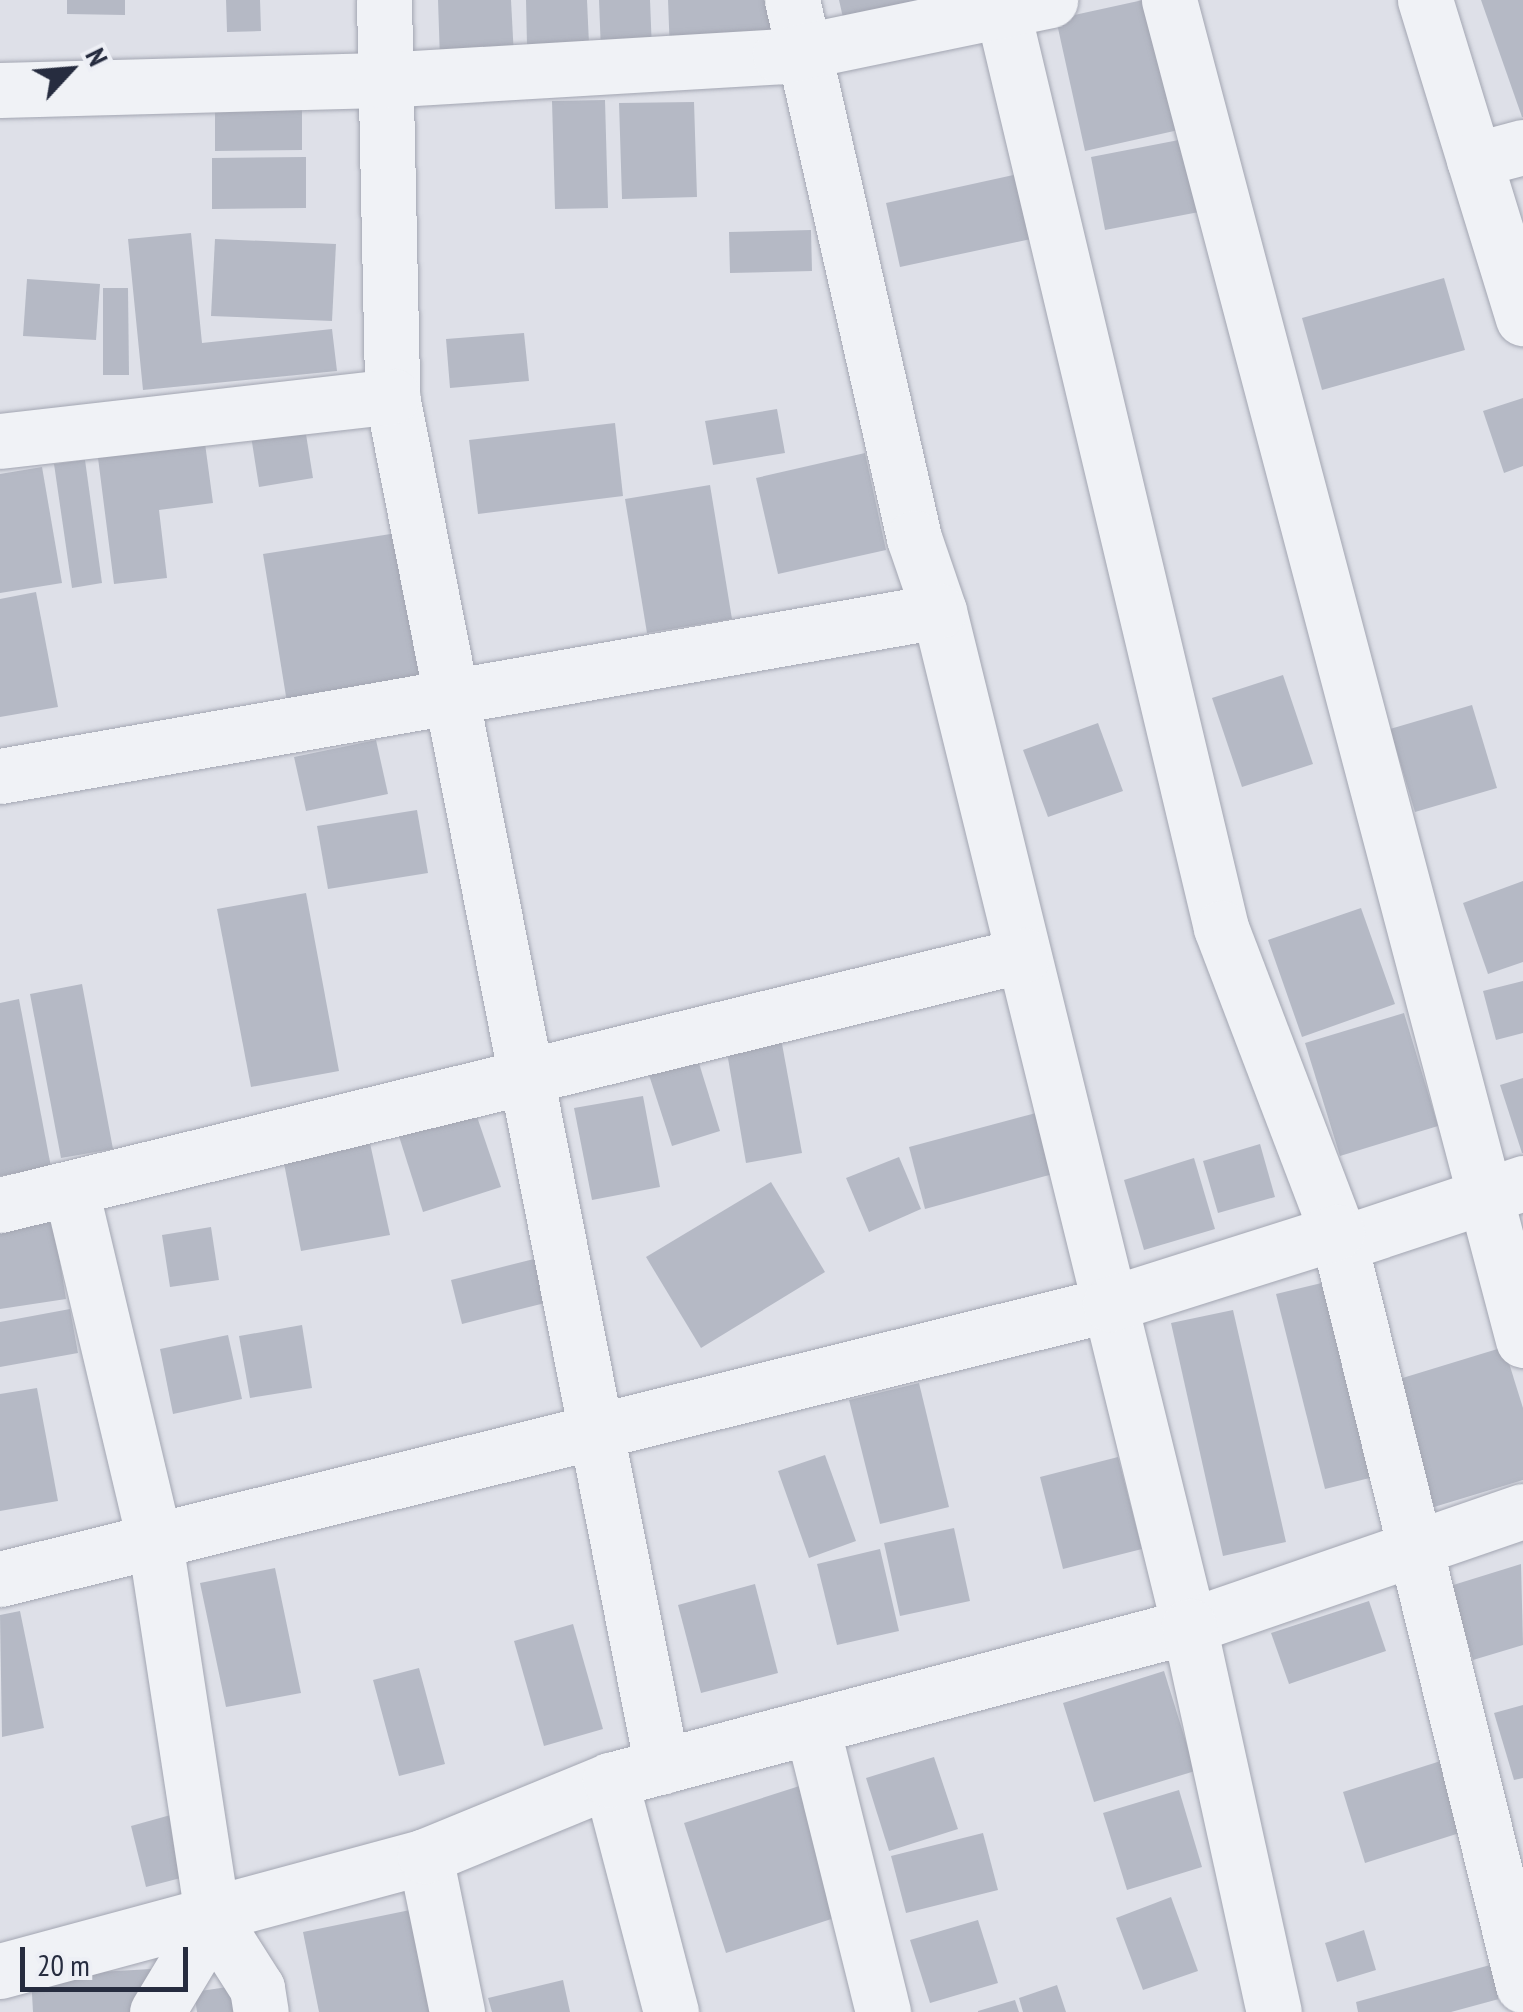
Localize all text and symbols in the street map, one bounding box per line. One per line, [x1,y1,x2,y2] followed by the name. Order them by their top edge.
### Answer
[20,20,120,120] north arrow
[77,42,117,72] text: N
[25,1927,192,1989] scale bar
[37,1945,90,1984] text: 20 m

